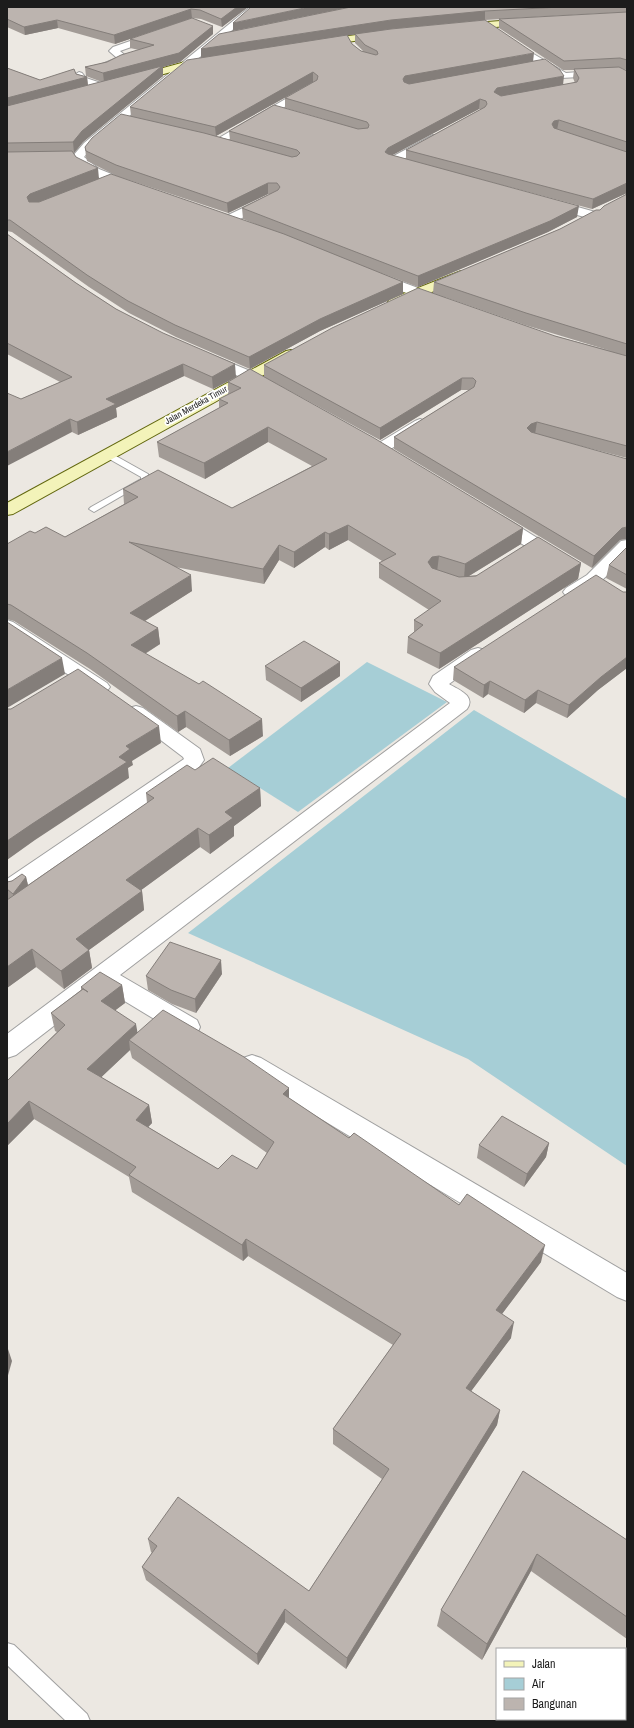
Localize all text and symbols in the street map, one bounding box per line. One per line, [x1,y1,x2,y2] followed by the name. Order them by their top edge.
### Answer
[163,383,230,427] street label: Jalan Merdeka Timur
[496,1648,626,1720] legend
[532,1656,556,1672] text: Jalan
[531,1676,545,1692] text: Air
[532,1696,577,1712] text: Bangunan

